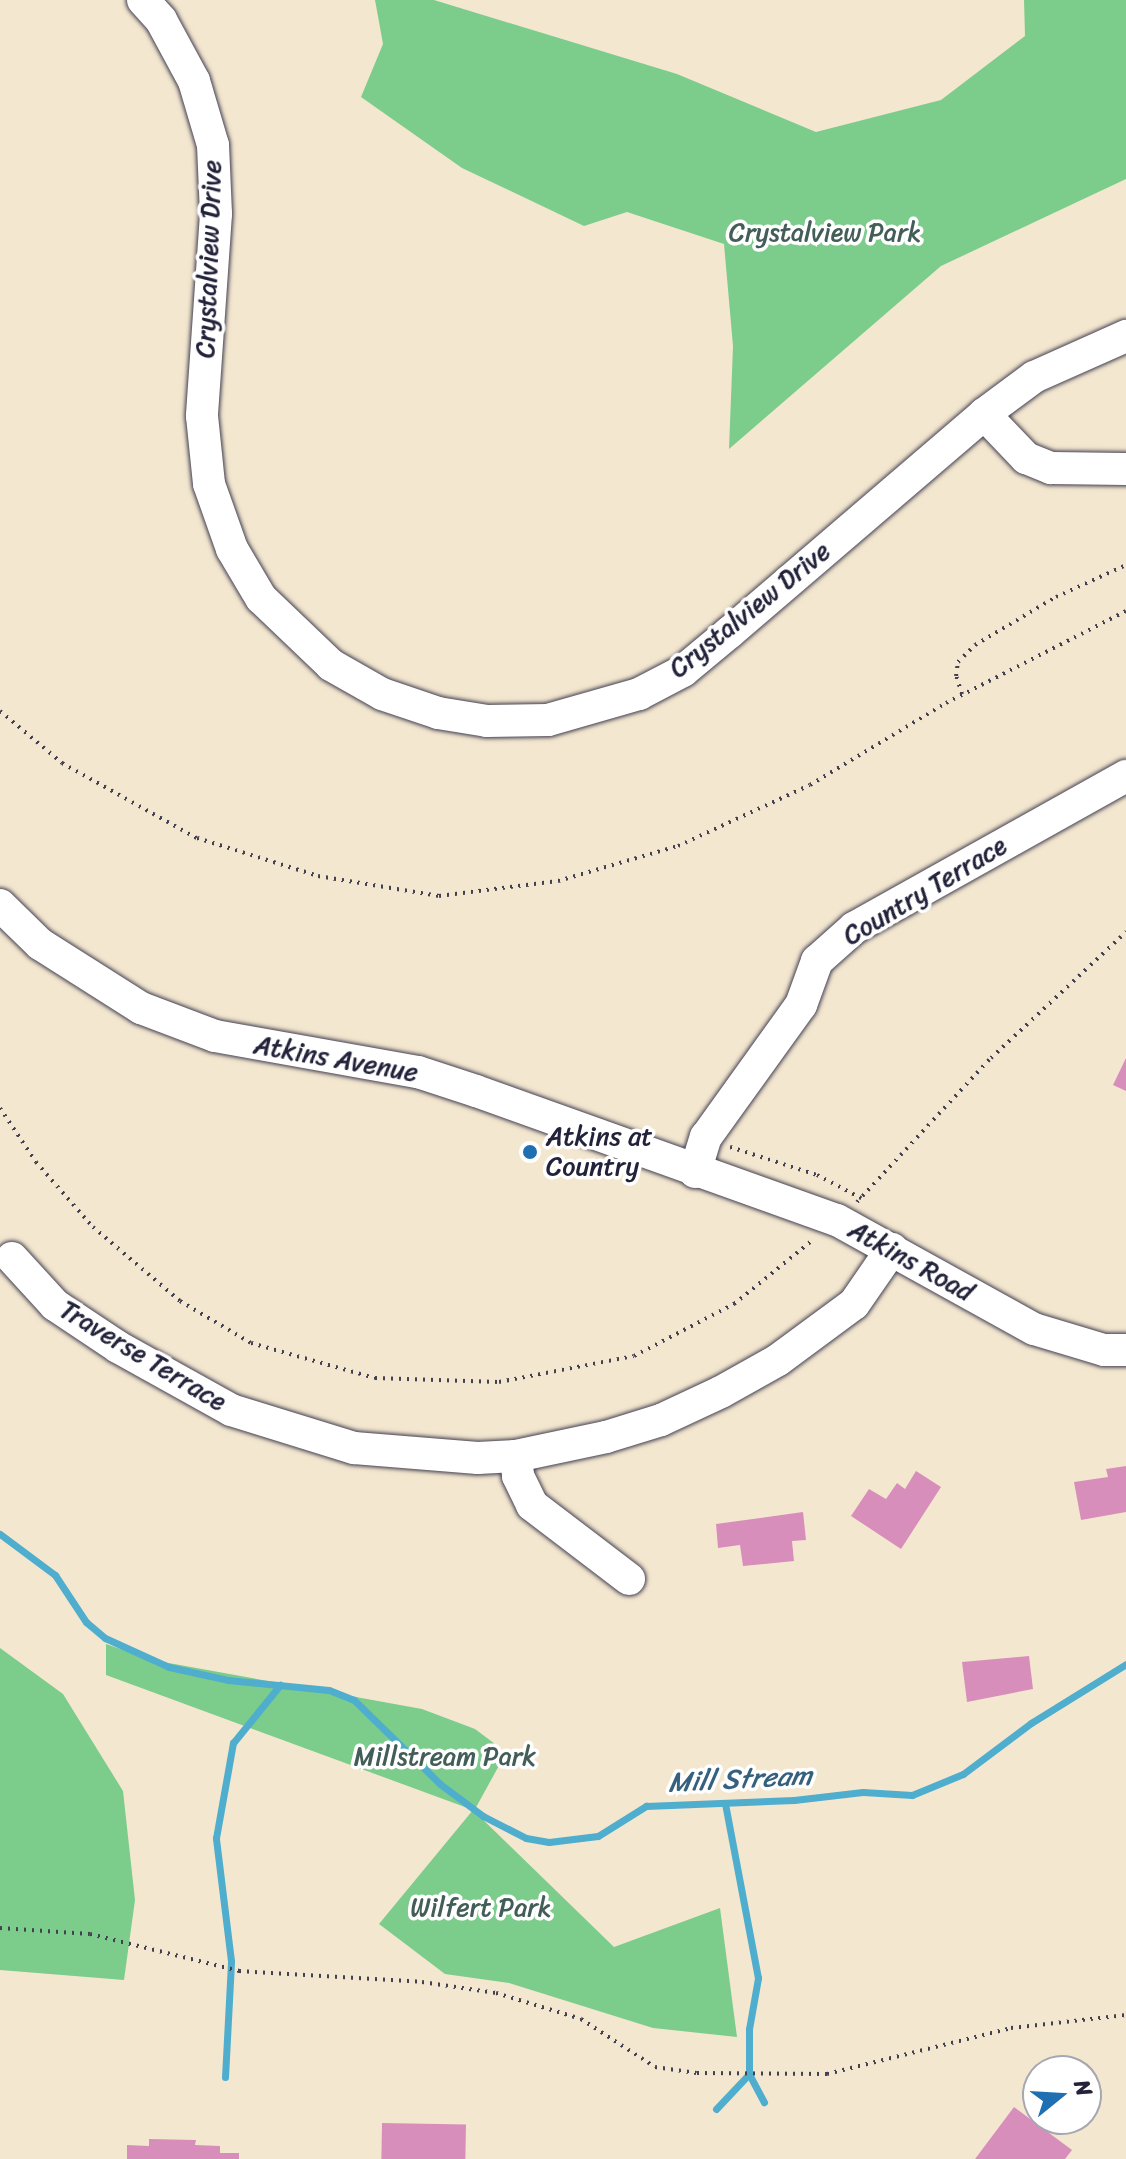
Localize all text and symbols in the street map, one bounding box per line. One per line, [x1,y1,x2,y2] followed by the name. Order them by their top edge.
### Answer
[190,159,228,359] street label: Crystalview Drive
[729,217,921,249] park label: Crystalview Park
[663,536,837,684] street label: Crystalview Drive
[838,830,1012,952] street label: Country Terrace
[252,1029,420,1089] street label: Atkins Avenue
[546,1121,653,1182] place label: Atkins at Country
[521,1143,539,1161] marker: Atkins at Country
[843,1214,979,1308] street label: Atkins Road
[54,1294,232,1418] street label: Traverse Terrace
[354,1741,536,1773] park label: Millstream Park
[667,1758,813,1800] water label: Mill Stream
[410,1892,552,1924] park label: Wilfert Park
[1022,2055,1102,2135] north arrow
[1062,2075,1104,2101] text: N

